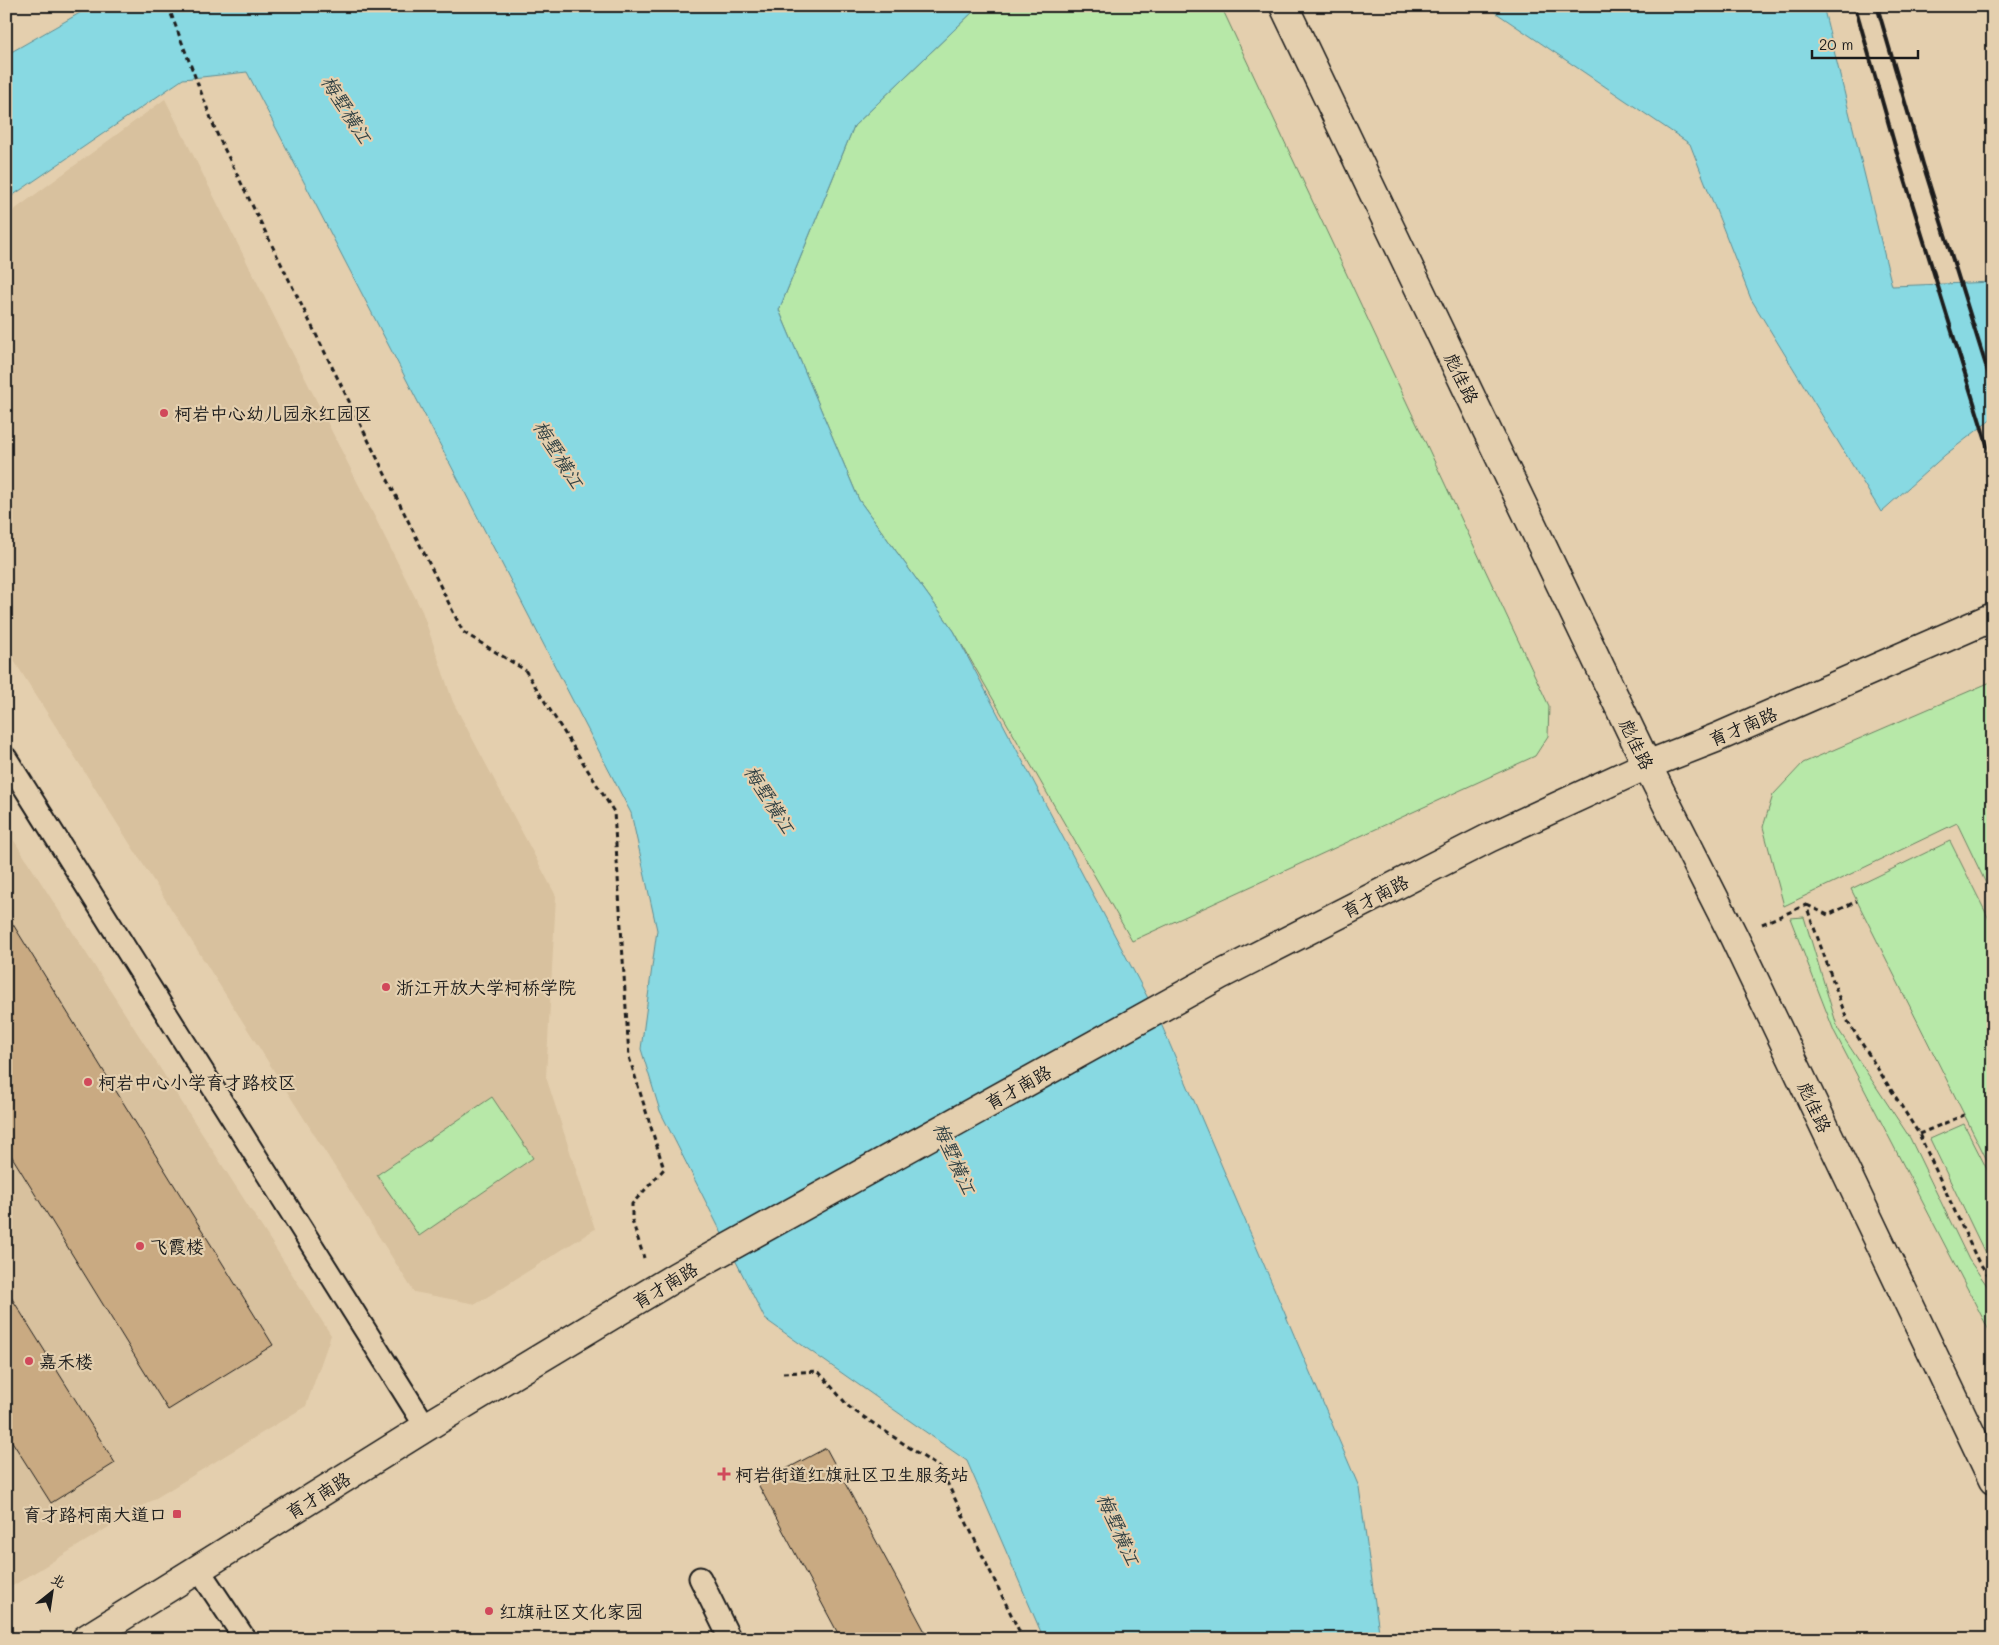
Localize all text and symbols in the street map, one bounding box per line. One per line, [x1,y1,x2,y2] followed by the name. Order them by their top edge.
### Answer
[1812,28,1918,60] scale bar
[1819,34,1853,54] text: 20 m
[316,70,378,149] water label: 梅墅横江
[1439,348,1485,408] street label: 彪佳路
[174,401,372,425] place label: 柯岩中心幼儿园永红园区
[158,407,170,419] marker: 柯岩中心幼儿园永红园区
[528,415,590,494] water label: 梅墅横江
[1705,701,1781,751] street label: 育才南路
[1614,714,1660,774] street label: 彪佳路
[739,760,801,839] water label: 梅墅横江
[1337,869,1413,923] street label: 育才南路
[396,975,576,999] place label: 浙江开放大学柯桥学院
[380,981,392,993] marker: 浙江开放大学柯桥学院
[981,1059,1055,1115] street label: 育才南路
[98,1070,296,1094] place label: 柯岩中心小学育才路校区
[82,1076,94,1088] marker: 柯岩中心小学育才路校区
[1793,1077,1837,1137] street label: 彪佳路
[928,1118,982,1199] water label: 梅墅横江
[150,1234,204,1258] place label: 飞霞楼
[134,1240,146,1252] marker: 飞霞楼
[628,1256,702,1314] street label: 育才南路
[39,1349,93,1373] place label: 嘉禾楼
[23,1355,35,1367] marker: 嘉禾楼
[735,1462,969,1486] place label: 柯岩街道红旗社区卫生服务站
[281,1466,355,1524] street label: 育才南路
[717,1467,731,1481] marker: 柯岩街道红旗社区卫生服务站
[1092,1489,1146,1570] water label: 梅墅横江
[23,1502,167,1526] place label: 育才路柯南大道口
[171,1508,183,1520] marker: 育才路柯南大道口
[28,1568,78,1618] north arrow
[48,1569,70,1592] text: 北
[499,1599,643,1623] place label: 红旗社区文化家园
[483,1605,495,1617] marker: 红旗社区文化家园

